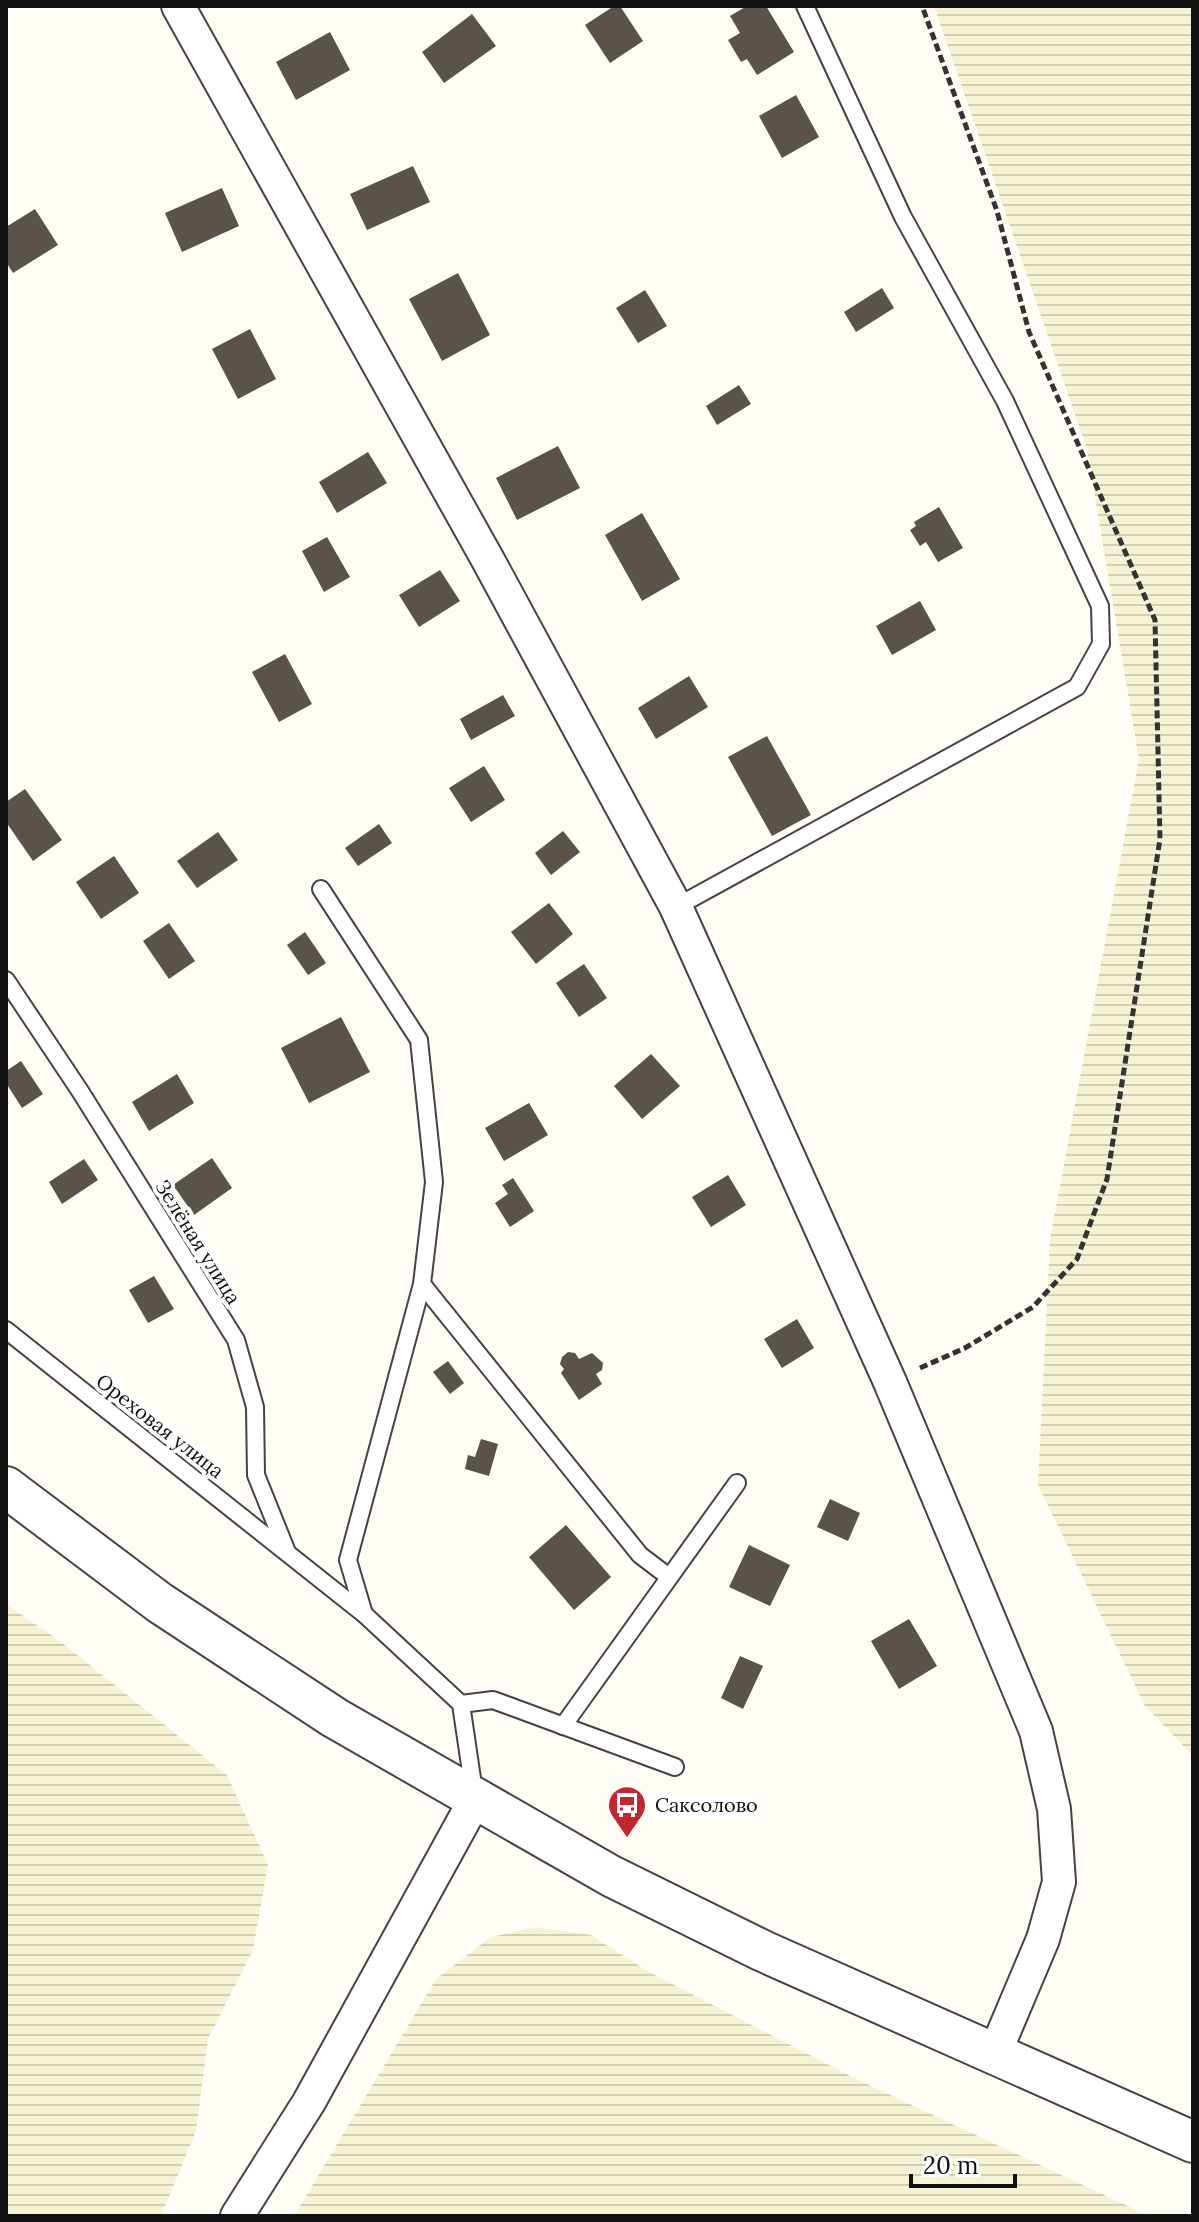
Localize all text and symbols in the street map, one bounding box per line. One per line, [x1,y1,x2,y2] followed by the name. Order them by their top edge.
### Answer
[150,1175,247,1309] street label: Зелёная улица
[91,1368,229,1483] street label: Ореховая улица
[606,1784,648,1839] bus stop icon: Саксолово
[655,1792,758,1817] place label: Саксолово
[911,2138,1015,2188] scale bar
[923,2150,979,2181] text: 20 m

